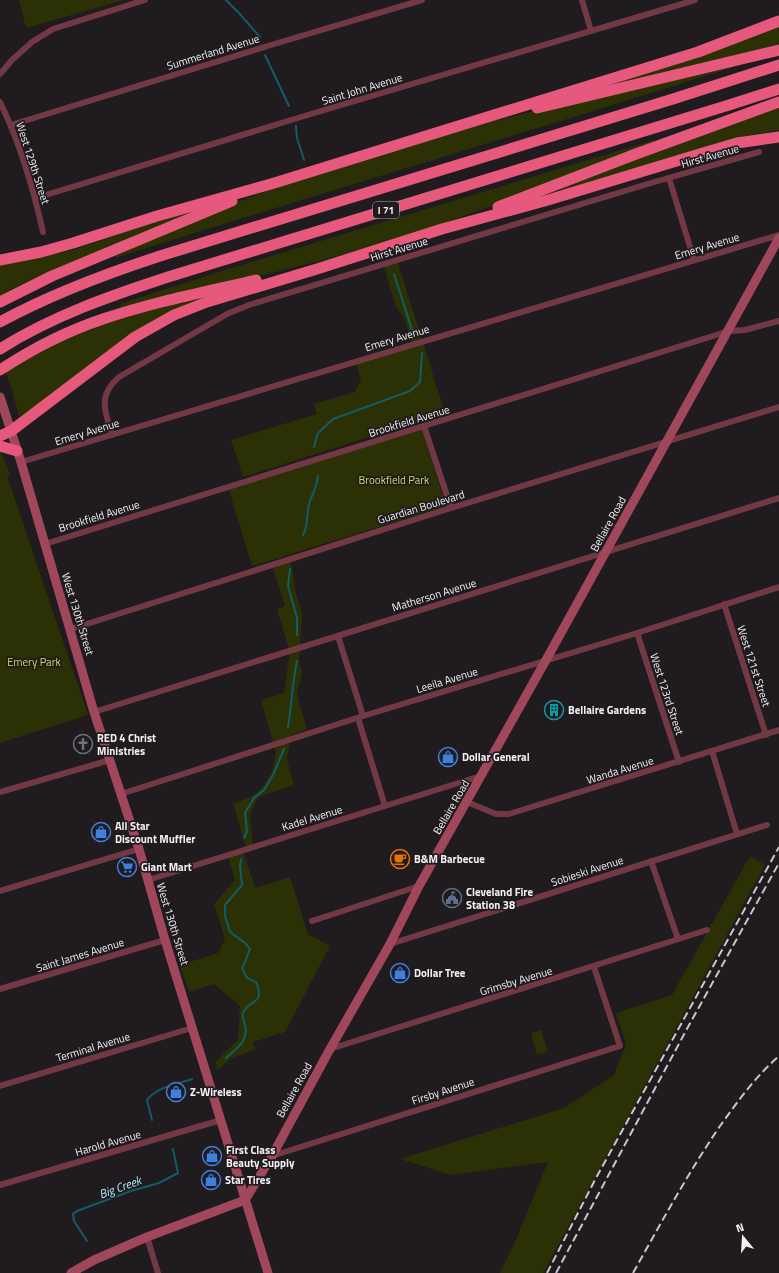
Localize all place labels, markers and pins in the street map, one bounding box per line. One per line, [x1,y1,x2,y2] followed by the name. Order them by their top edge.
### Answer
[543,699,565,721] building icon: Bellaire Gardens
[568,702,646,718] place label: Bellaire Gardens
[97,730,156,759] place label: RED 4 Christ Ministries
[72,733,94,755] church icon: RED 4 Christ Ministries
[437,746,459,768] shop icon: Dollar General
[462,749,530,765] place label: Dollar General
[115,818,195,847] place label: All Star Discount Muffler
[90,821,112,843] shop icon: All Star Discount Muffler
[389,848,411,870] cafe icon: B&M Barbecue
[414,851,485,867] place label: B&M Barbecue
[116,856,138,878] supermarket icon: Giant Mart
[141,859,192,875] place label: Giant Mart
[466,884,533,913] place label: Cleveland Fire Station 38
[441,887,463,909] public building icon: Cleveland Fire Station 38
[389,962,411,984] shop icon: Dollar Tree
[414,965,466,981] place label: Dollar Tree
[165,1081,187,1103] shop icon: Z-Wireless
[190,1084,242,1100] place label: Z-Wireless
[226,1142,295,1171] place label: First Class Beauty Supply
[201,1145,223,1167] shop icon: First Class Beauty Supply
[200,1169,222,1191] shop icon: Star Tires
[225,1172,271,1188] place label: Star Tires

